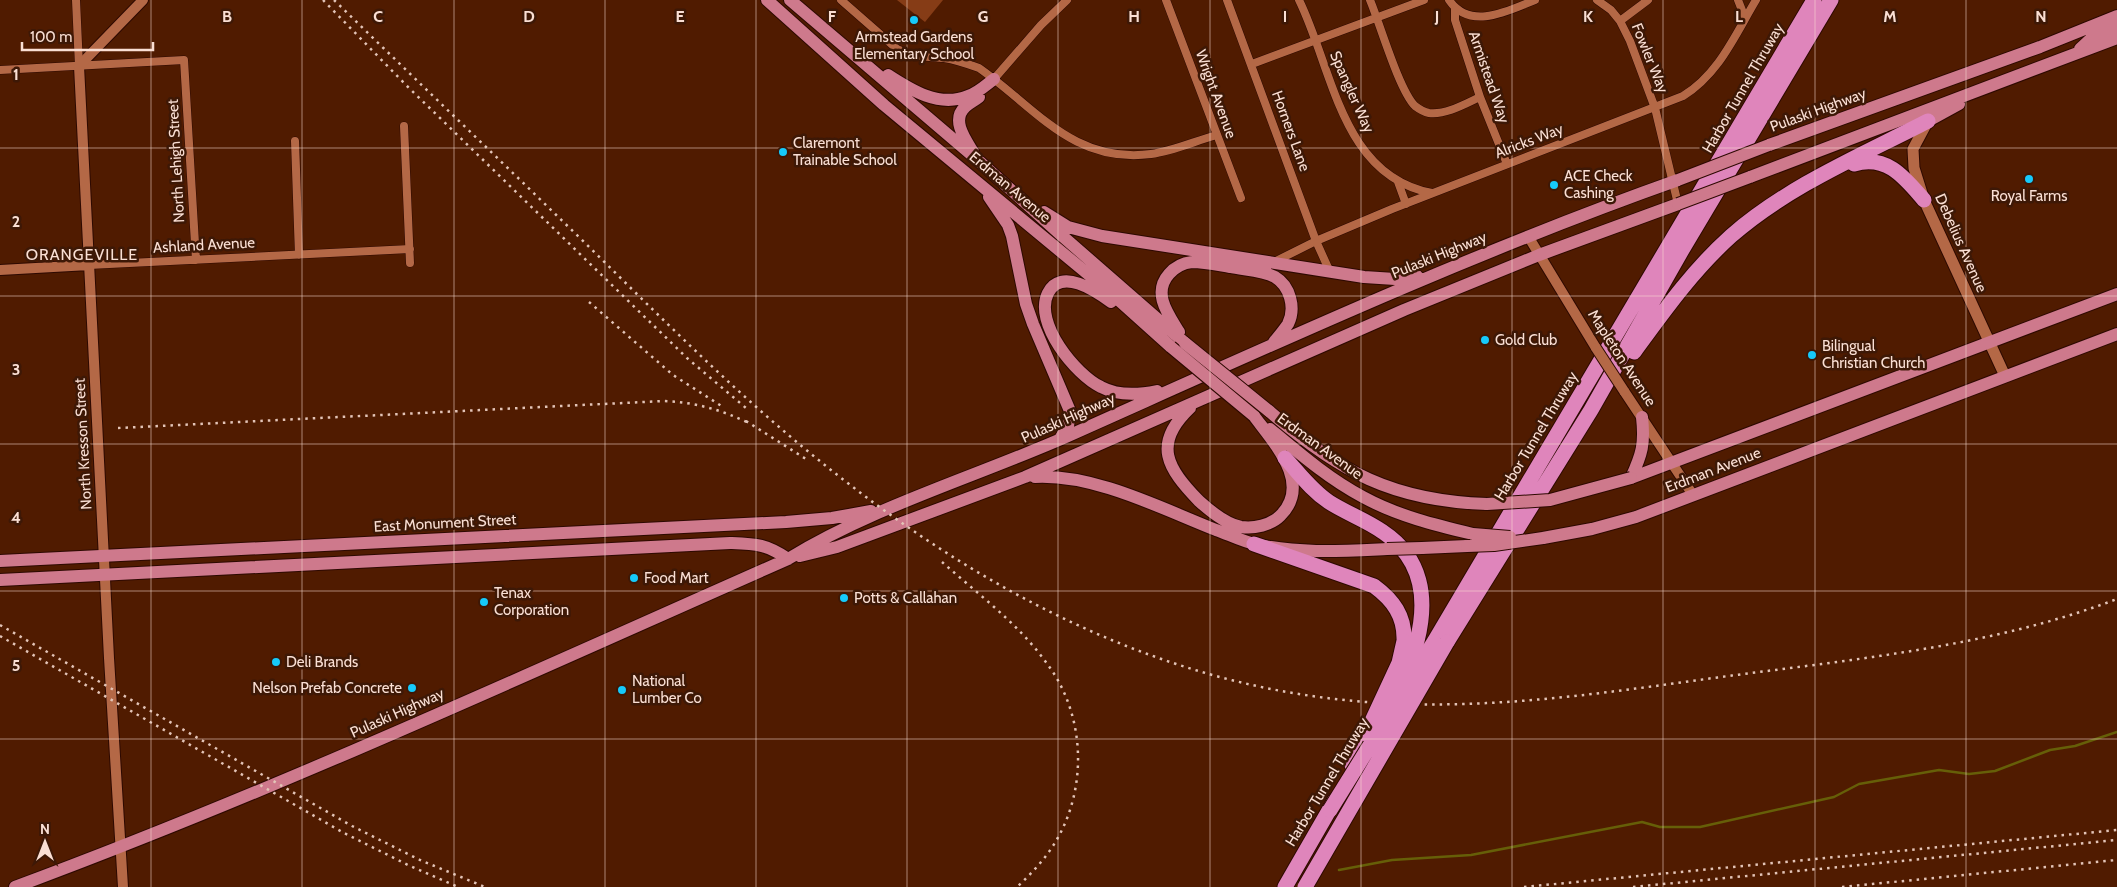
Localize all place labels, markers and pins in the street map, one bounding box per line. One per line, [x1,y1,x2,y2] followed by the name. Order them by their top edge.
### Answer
[908,14,920,26] marker: Armstead Gardens Elementary School
[854,28,975,63] place label: Armstead Gardens Elementary School
[793,134,897,169] place label: Claremont Trainable School
[777,146,789,158] marker: Claremont Trainable School
[1564,167,1633,202] place label: ACE Check Cashing
[2023,173,2035,185] marker: Royal Farms
[1548,179,1560,191] marker: ACE Check Cashing
[1991,187,2067,205] place label: Royal Farms
[1495,331,1557,349] place label: Gold Club
[1479,334,1491,346] marker: Gold Club
[1822,337,1925,372] place label: Bilingual Christian Church
[1806,349,1818,361] marker: Bilingual Christian Church
[644,569,708,587] place label: Food Mart
[628,572,640,584] marker: Food Mart
[494,584,569,619] place label: Tenax Corporation
[854,589,957,607] place label: Potts & Callahan
[838,592,850,604] marker: Potts & Callahan
[478,596,490,608] marker: Tenax Corporation
[286,653,358,671] place label: Deli Brands
[270,656,282,668] marker: Deli Brands
[632,672,702,707] place label: National Lumber Co
[252,679,402,697] place label: Nelson Prefab Concrete
[406,682,418,694] marker: Nelson Prefab Concrete
[616,684,628,696] marker: National Lumber Co

